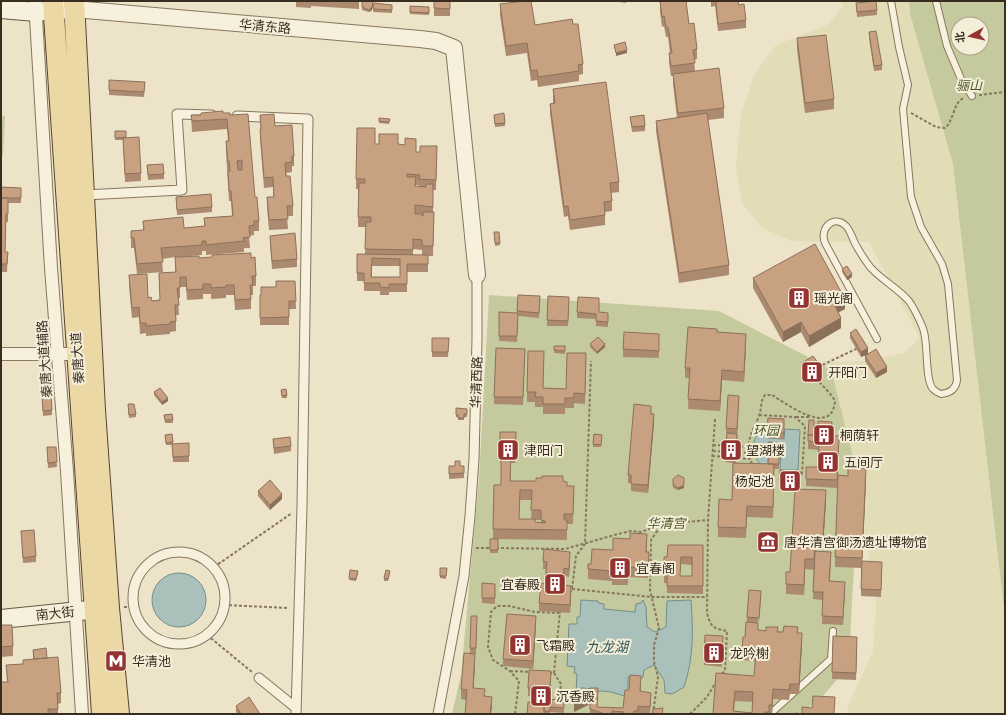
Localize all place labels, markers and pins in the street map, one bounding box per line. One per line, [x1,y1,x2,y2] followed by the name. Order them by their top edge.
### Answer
[786,285,812,311] building icon: 瑶光阁
[814,290,853,307] place label: 瑶光阁
[799,359,825,385] building icon: 开阳门
[828,364,867,381] place label: 开阳门
[811,422,837,448] building icon: 桐荫轩
[840,427,879,444] place label: 桐荫轩
[495,437,521,463] building icon: 津阳门
[718,437,744,463] building icon: 望湖楼
[524,442,563,459] place label: 津阳门
[746,442,785,459] place label: 望湖楼
[815,449,841,475] building icon: 五间厅
[844,454,883,471] place label: 五间厅
[777,468,803,494] building icon: 杨妃池
[735,473,774,490] place label: 杨妃池
[755,529,781,555] museum icon: 唐华清宫御汤遗址博物馆
[784,534,927,551] place label: 唐华清宫御汤遗址博物馆
[607,555,633,581] building icon: 宜春阁
[636,560,675,577] place label: 宜春阁
[542,571,568,597] building icon: 宜春殿
[501,576,540,593] place label: 宜春殿
[507,632,533,658] building icon: 飞霜殿
[536,637,575,654] place label: 飞霜殿
[701,640,727,666] building icon: 龙吟榭
[730,645,769,662] place label: 龙吟榭
[103,648,129,674] metro station icon: 华清池
[132,653,171,670] place label: 华清池
[528,683,554,709] building icon: 沉香殿
[556,688,595,705] place label: 沉香殿

